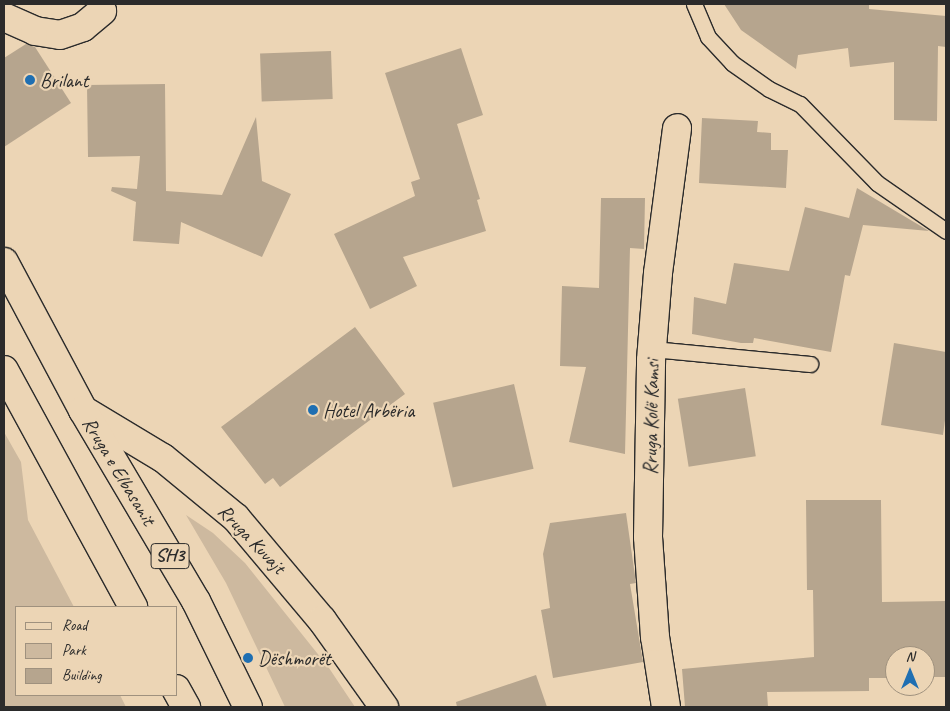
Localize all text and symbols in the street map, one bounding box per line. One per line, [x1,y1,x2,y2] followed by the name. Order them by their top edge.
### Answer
[40,68,88,92] place label: Brilant
[24,74,36,86] marker: Brilant
[638,359,664,475] street label: Rruga Kolë Kamsi
[323,398,414,422] place label: Hotel Arbëria
[307,404,319,416] marker: Hotel Arbëria
[77,413,161,529] street label: Rruga e Elbasanit
[213,500,291,578] street label: Rruga Kuvajt
[150,540,190,572] road number: SH3
[15,606,178,696] legend
[62,616,87,635] text: Road
[62,641,86,660] text: Park
[258,646,331,670] place label: Dëshmorët
[885,646,935,696] north arrow
[906,648,914,665] text: N
[242,652,254,664] marker: Dëshmorët
[62,666,101,685] text: Building

